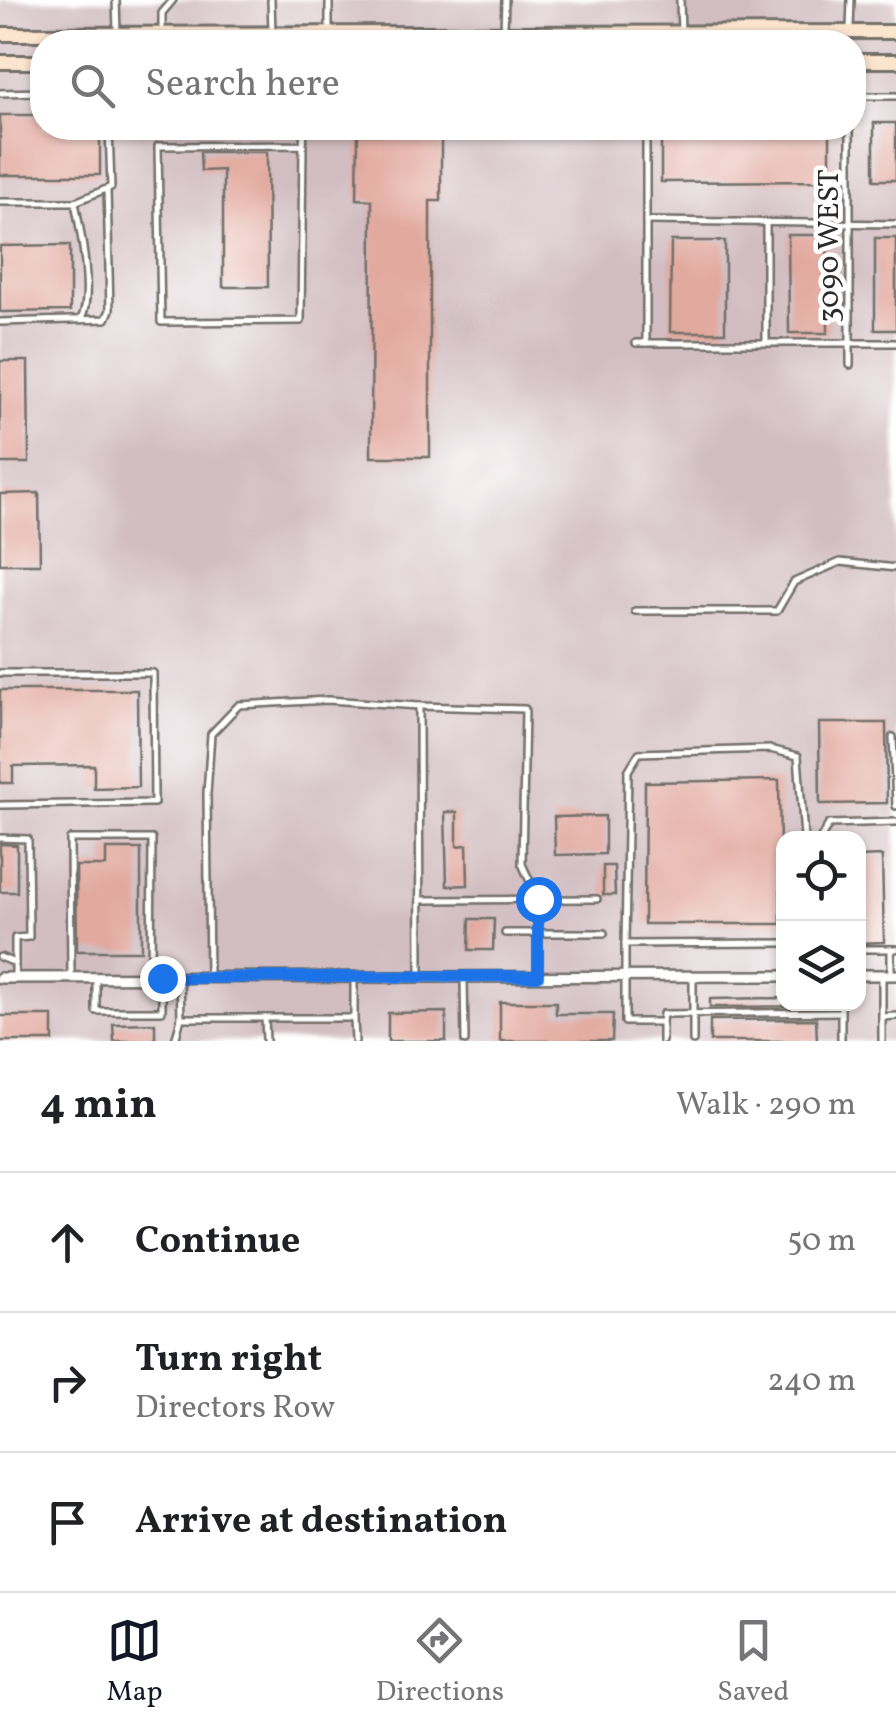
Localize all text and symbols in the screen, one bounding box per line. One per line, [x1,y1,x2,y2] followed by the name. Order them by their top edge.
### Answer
[30,30,866,140] search box
[65,58,120,113] icon: search
[145,59,340,112] text: Search here
[809,169,851,323] street label: 3090 WEST
[776,831,866,1011] map controls
[776,831,866,921] button: locate
[516,877,562,923] route start
[776,921,866,1011] button: layers
[140,956,186,1002] route end
[40,1077,157,1136] text: 4 min
[676,1084,856,1128] text: Walk · 290 m
[40,1215,95,1270] icon: ahead
[135,1216,300,1269] text: Continue
[787,1220,856,1264] text: 50 m
[135,1334,322,1387] text: Turn right
[40,1355,95,1410] icon: right
[767,1360,856,1404] text: 240 m
[135,1387,335,1431] text: Directors Row
[40,1495,95,1550] icon: arrive
[135,1496,508,1549] text: Arrive at destination
[107,1613,163,1712] tab: Map
[376,1613,504,1712] tab: Directions
[717,1613,789,1712] tab: Saved

